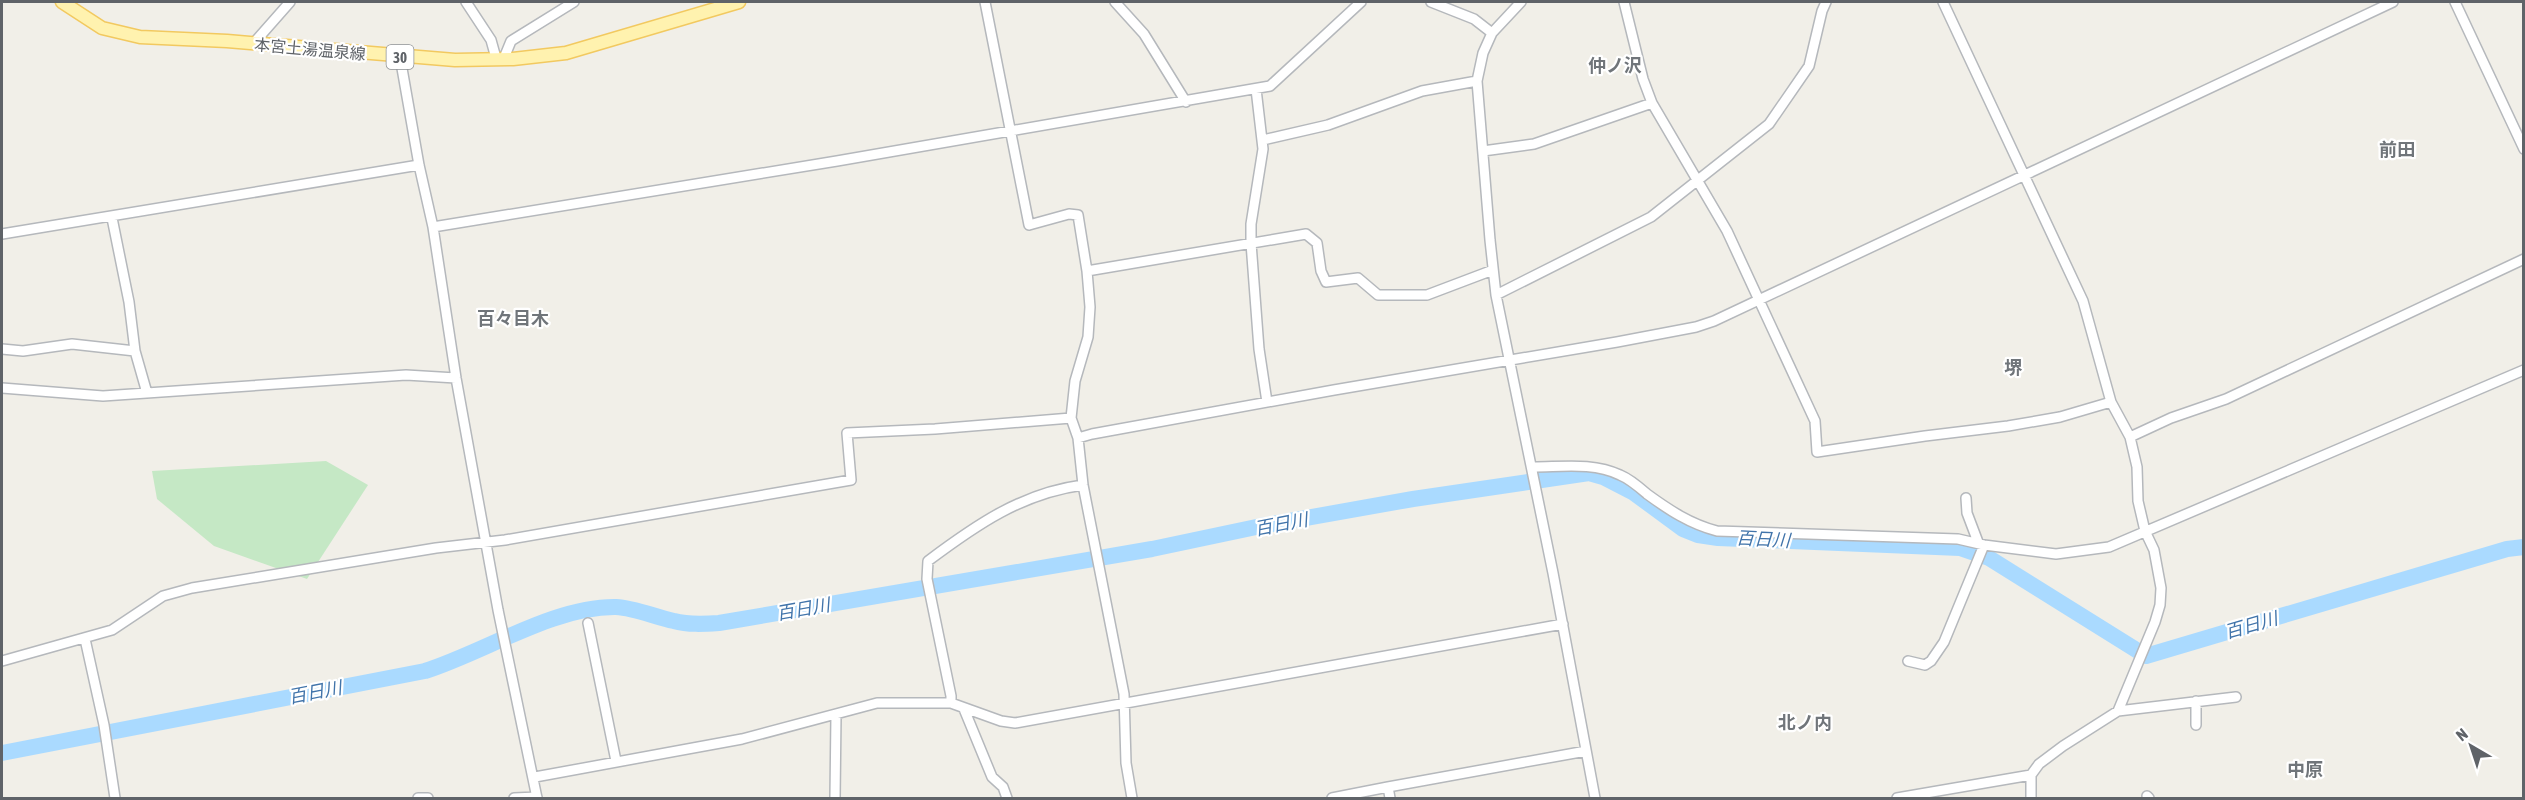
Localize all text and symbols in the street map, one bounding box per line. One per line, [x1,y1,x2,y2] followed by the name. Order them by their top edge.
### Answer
[253,35,367,63] street label: 本宮土湯温泉線
[386,45,414,69] road number: 30
[1588,55,1642,76] district label: 仲ノ沢
[2379,139,2415,160] district label: 前田
[477,308,549,329] district label: 百々目木
[2004,357,2023,378] district label: 堺
[1252,508,1311,539] water label: 百日川
[1735,527,1793,551] water label: 百日川
[775,594,833,624] water label: 百日川
[2222,607,2282,643] water label: 百日川
[286,676,345,707] water label: 百日川
[1778,712,1832,733] district label: 北ノ内
[2441,716,2501,776] north arrow
[2452,724,2471,744] text: N
[2287,759,2323,780] district label: 中原

